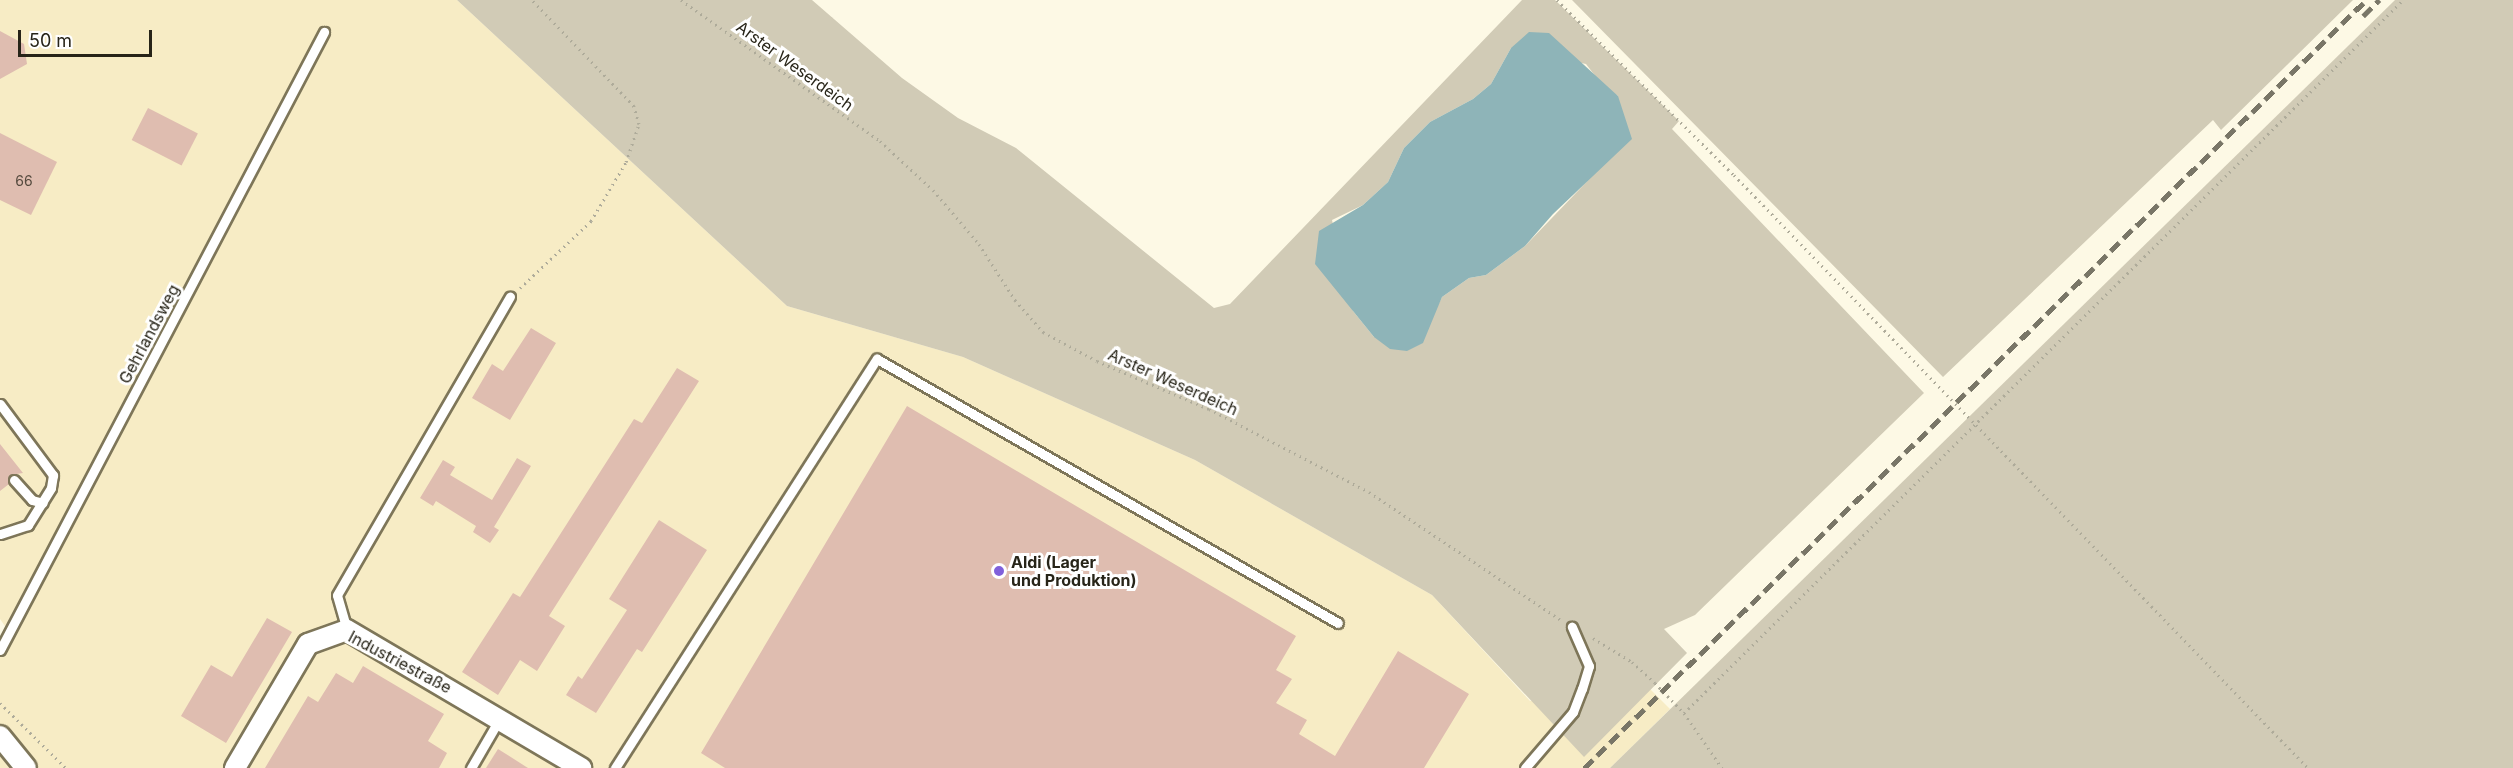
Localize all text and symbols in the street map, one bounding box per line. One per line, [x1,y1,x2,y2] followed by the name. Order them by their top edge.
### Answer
[733,17,857,115] street label: Arster Weserdeich
[21,18,154,56] scale bar
[29,30,72,51] text: 50 m
[15,173,33,189] house number: 66
[115,281,183,387] street label: Gehrlandsweg
[1105,345,1241,419] street label: Arster Weserdeich
[1011,552,1136,590] place label: Aldi (Lager und Produktion)
[992,564,1006,578] marker: Aldi (Lager und Produktion)
[345,627,455,697] street label: Industriestraße

